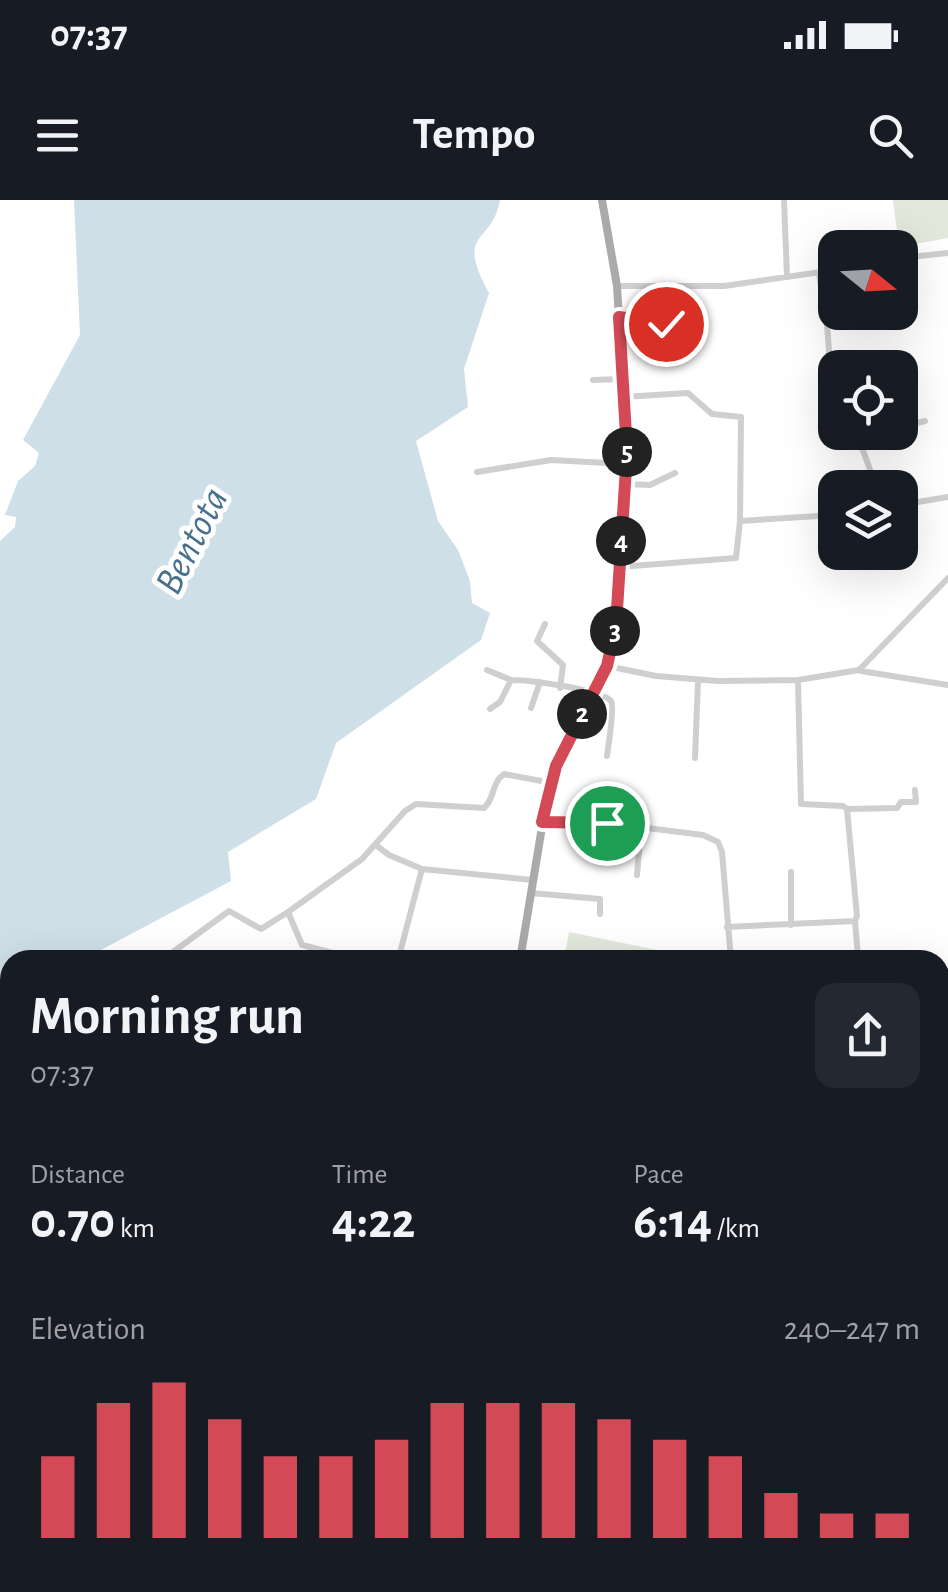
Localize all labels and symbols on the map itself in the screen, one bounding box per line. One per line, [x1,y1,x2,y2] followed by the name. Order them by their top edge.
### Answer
[818,230,918,330] north arrow
[624,282,709,367] pin
[602,427,652,477] pin: 5
[148,481,236,601] water label: Bentota
[596,516,646,566] pin: 4
[590,606,640,656] pin: 3
[557,689,607,739] pin: 2
[565,781,650,866] pin

